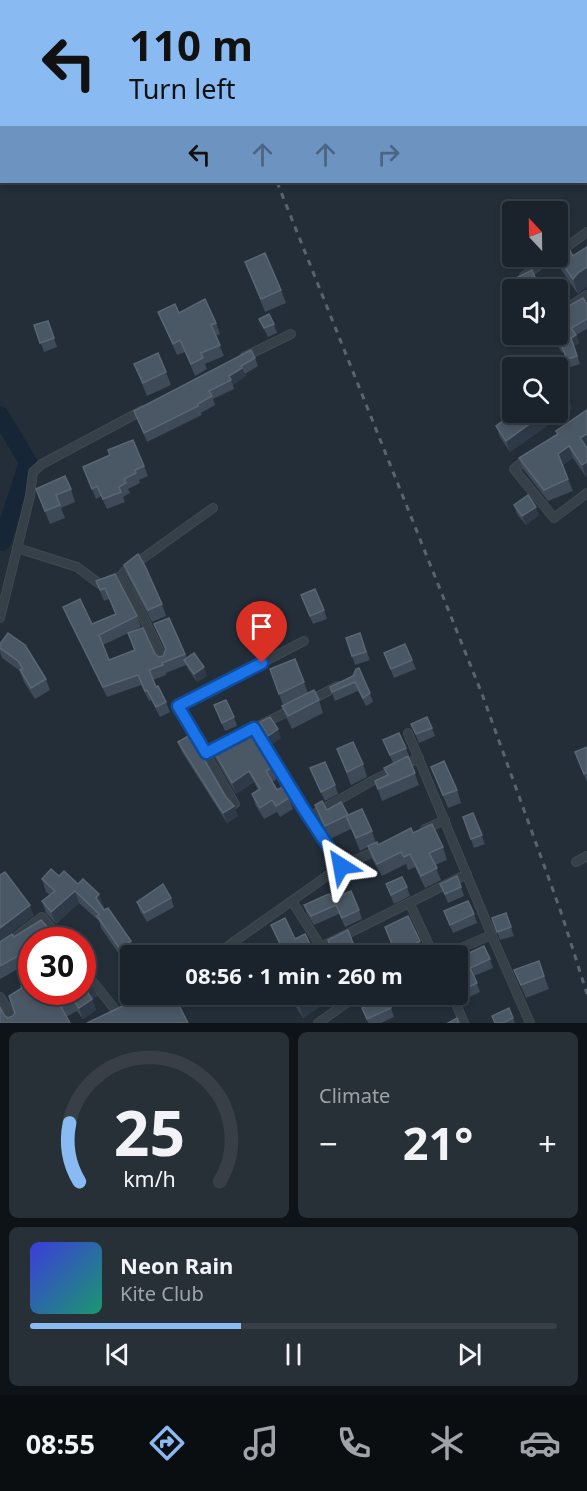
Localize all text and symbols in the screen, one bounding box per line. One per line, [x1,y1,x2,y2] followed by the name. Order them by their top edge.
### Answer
[129,16,253,73] text: 110 m
[30,24,108,102] icon: left
[129,70,235,107] text: Turn left
[183,138,216,171] icon: left
[246,138,279,171] icon: ahead
[309,138,342,171] icon: ahead
[372,138,405,171] icon: right
[502,201,568,267] north arrow
[502,201,568,423] map controls
[502,279,568,345] button: sound
[502,357,568,423] button: search
[236,601,287,663] pin
[245,610,278,643] icon: arrive
[309,834,373,898] position arrow
[18,927,96,1005] speed limit sign: 30
[185,960,403,990] text: 08:56 · 1 min · 260 m
[319,1082,390,1109] text: Climate
[113,1089,185,1174] text: 25
[403,1112,473,1173] text: 21°
[319,1121,338,1166] text: −
[538,1121,557,1166] text: +
[123,1164,175,1193] text: km/h
[120,1250,233,1280] text: Neon Rain
[120,1280,204,1307] text: Kite Club
[101,1338,134,1371] icon: previous
[277,1338,310,1371] icon: pause
[453,1338,486,1371] icon: next
[146,1422,188,1464] icon: directions
[240,1422,282,1464] icon: music
[333,1422,375,1464] icon: phone
[426,1422,468,1464] icon: climate
[519,1422,561,1464] icon: car
[26,1425,95,1462] text: 08:55

